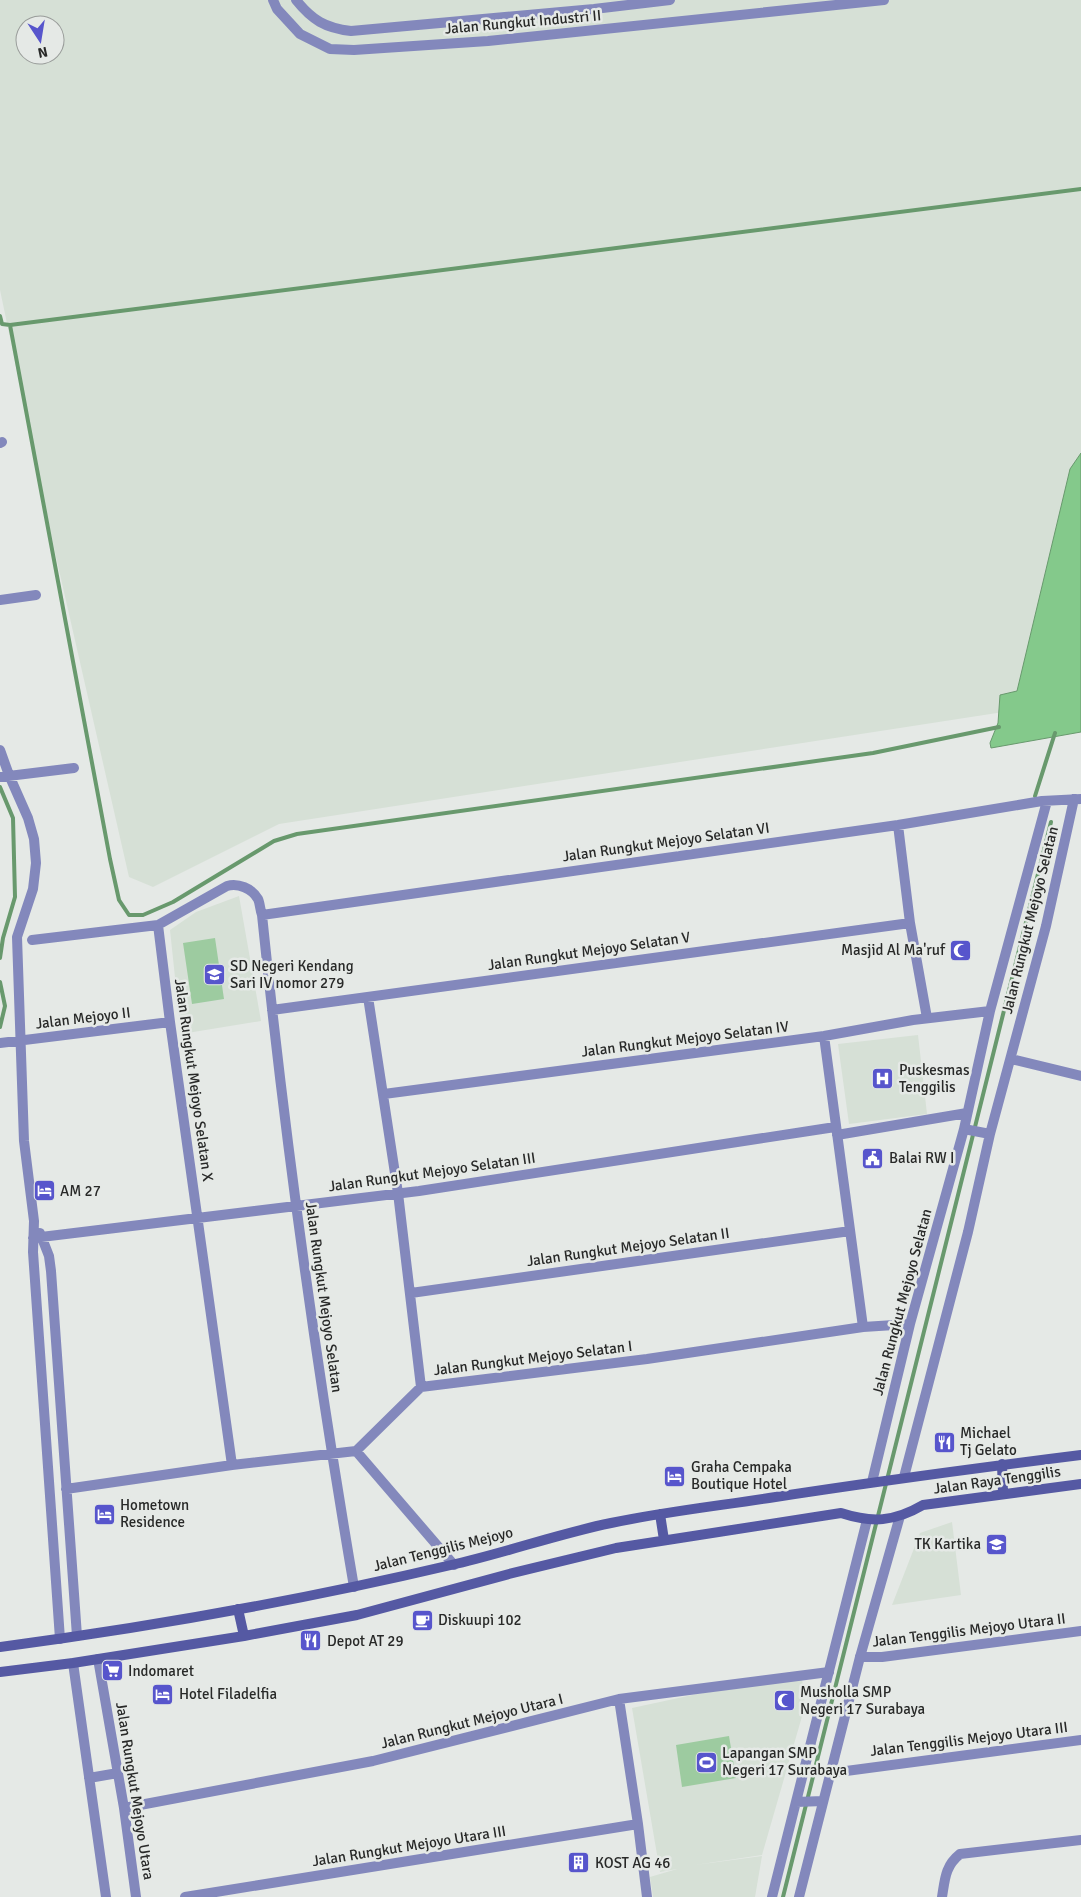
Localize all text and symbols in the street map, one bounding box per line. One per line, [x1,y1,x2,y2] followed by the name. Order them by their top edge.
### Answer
[444,6,602,38] street label: Jalan Rungkut Industri II
[15,15,65,65] north arrow
[36,43,49,62] text: N
[561,819,771,865] street label: Jalan Rungkut Mejoyo Selatan VI
[998,824,1062,1016] street label: Jalan Rungkut Mejoyo Selatan
[487,928,692,974] street label: Jalan Rungkut Mejoyo Selatan V
[949,938,973,962] mosque icon: Masjid Al Ma'ruf
[841,941,946,959] place label: Masjid Al Ma'ruf
[230,957,354,992] place label: SD Negeri Kendang Sari IV nomor 279
[202,963,226,987] school or university icon: SD Negeri Kendang Sari IV nomor 279
[171,977,217,1183] street label: Jalan Rungkut Mejoyo Selatan X
[34,1003,132,1033] street label: Jalan Mejoyo II
[580,1017,790,1061] street label: Jalan Rungkut Mejoyo Selatan IV
[899,1061,970,1096] place label: Puskesmas Tenggilis
[871,1067,895,1091] hospital icon: Puskesmas Tenggilis
[861,1146,885,1170] public building icon: Balai RW I
[327,1149,537,1195] street label: Jalan Rungkut Mejoyo Selatan III
[889,1149,954,1167] place label: Balai RW I
[32,1179,56,1203] hotel icon: AM 27
[60,1182,101,1200] place label: AM 27
[302,1200,346,1394] street label: Jalan Rungkut Mejoyo Selatan
[868,1207,936,1397] street label: Jalan Rungkut Mejoyo Selatan
[525,1224,731,1270] street label: Jalan Rungkut Mejoyo Selatan II
[433,1337,633,1379] street label: Jalan Rungkut Mejoyo Selatan I
[960,1424,1017,1459] place label: Michael Tj Gelato
[932,1430,956,1454] restaurant icon: Michael Tj Gelato
[691,1458,792,1493] place label: Graha Cempaka Boutique Hotel
[932,1462,1062,1498] street label: Jalan Raya Tenggilis
[663,1464,687,1488] hotel icon: Graha Cempaka Boutique Hotel
[120,1496,189,1531] place label: Hometown Residence
[92,1502,116,1526] hotel icon: Hometown Residence
[371,1523,515,1575] street label: Jalan Tenggilis Mejoyo
[985,1532,1009,1556] school or university icon: TK Kartika
[914,1535,981,1553] place label: TK Kartika
[410,1608,434,1632] cafe icon: Diskuupi 102
[871,1609,1067,1651] street label: Jalan Tenggilis Mejoyo Utara II
[438,1611,522,1629] place label: Diskuupi 102
[299,1629,323,1653] restaurant icon: Depot AT 29
[327,1632,404,1650] place label: Depot AT 29
[100,1659,124,1683] supermarket icon: Indomaret
[128,1662,194,1680] place label: Indomaret
[151,1682,175,1706] hotel icon: Hotel Filadelfia
[800,1683,925,1718] place label: Musholla SMP Negeri 17 Surabaya
[179,1685,277,1703] place label: Hotel Filadelfia
[772,1689,796,1713] mosque icon: Musholla SMP Negeri 17 Surabaya
[379,1690,565,1752] street label: Jalan Rungkut Mejoyo Utara I
[112,1701,158,1881] street label: Jalan Rungkut Mejoyo Utara
[869,1718,1069,1760] street label: Jalan Tenggilis Mejoyo Utara III
[722,1744,847,1779] place label: Lapangan SMP Negeri 17 Surabaya
[694,1750,718,1774] sports icon: Lapangan SMP Negeri 17 Surabaya
[311,1822,507,1870] street label: Jalan Rungkut Mejoyo Utara III
[567,1851,591,1875] building icon: KOST AG 46
[595,1854,670,1872] place label: KOST AG 46

